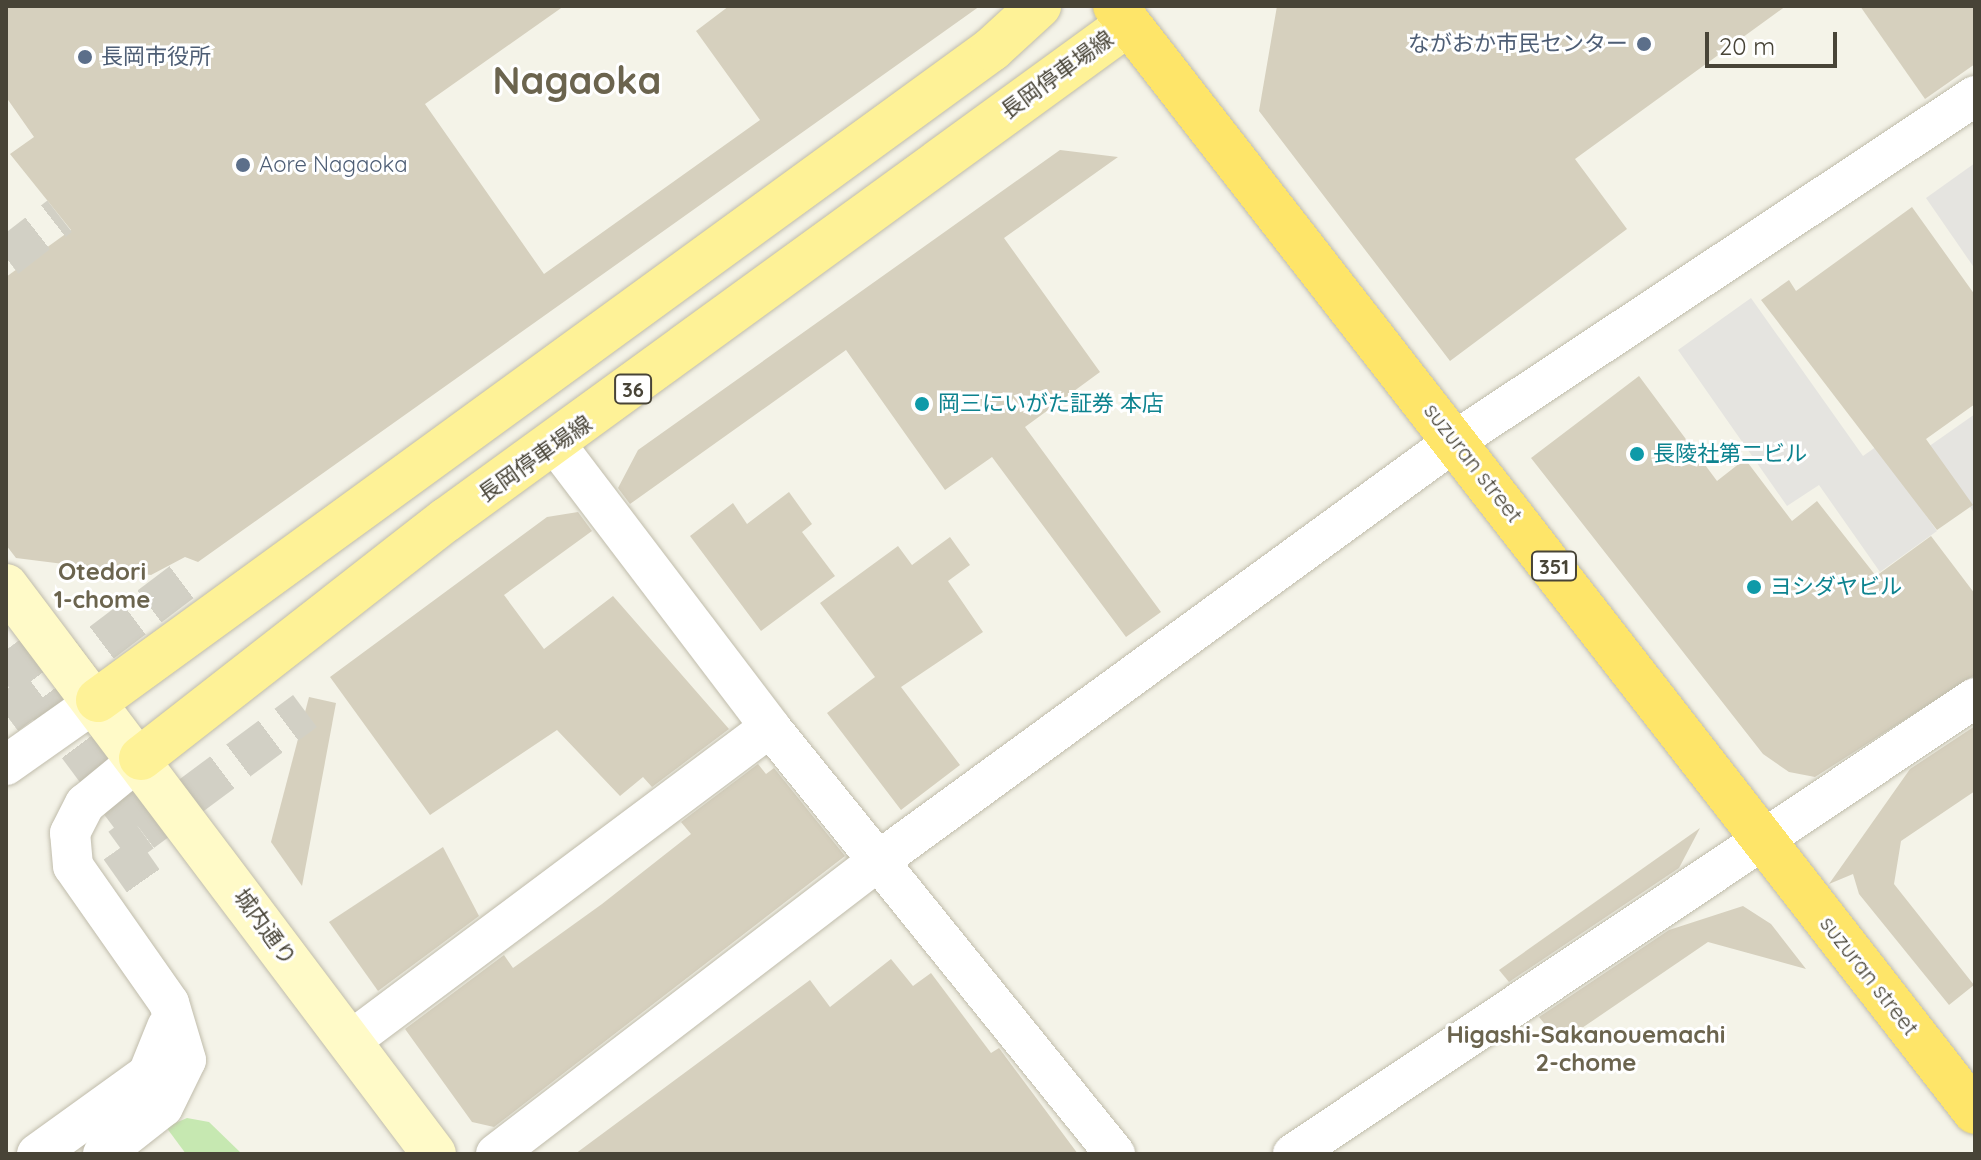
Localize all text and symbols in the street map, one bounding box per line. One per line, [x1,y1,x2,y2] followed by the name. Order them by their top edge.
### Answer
[1709,16,1841,66] scale bar
[996,26,1118,124] street label: 長岡停車場線
[1408,31,1628,57] place label: ながおか市民センター
[1719,31,1775,61] text: 20 m
[1635,35,1653,53] marker: ながおか市民センター
[101,44,211,70] place label: 長岡市役所
[76,48,94,66] marker: 長岡市役所
[493,58,661,104] district label: Nagaoka
[259,152,408,178] place label: Aore Nagaoka
[234,156,252,174] marker: Aore Nagaoka
[613,373,653,405] road number: 36
[938,391,1164,417] place label: 岡三にいがた証券 本店
[913,395,931,413] marker: 岡三にいがた証券 本店
[1418,398,1528,528] street label: suzuran street
[473,410,597,508] street label: 長岡停車場線
[1653,441,1807,467] place label: 長陵社第二ビル
[1628,445,1646,463] marker: 長陵社第二ビル
[1530,550,1578,582] road number: 351
[54,558,150,614] district label: Otedori 1-chome
[1770,574,1902,600] place label: ヨシダヤビル
[1745,578,1763,596] marker: ヨシダヤビル
[228,884,302,970] street label: 城内通り
[1814,911,1924,1041] street label: suzuran street
[1447,1021,1725,1077] district label: Higashi-Sakanouemachi 2-chome

